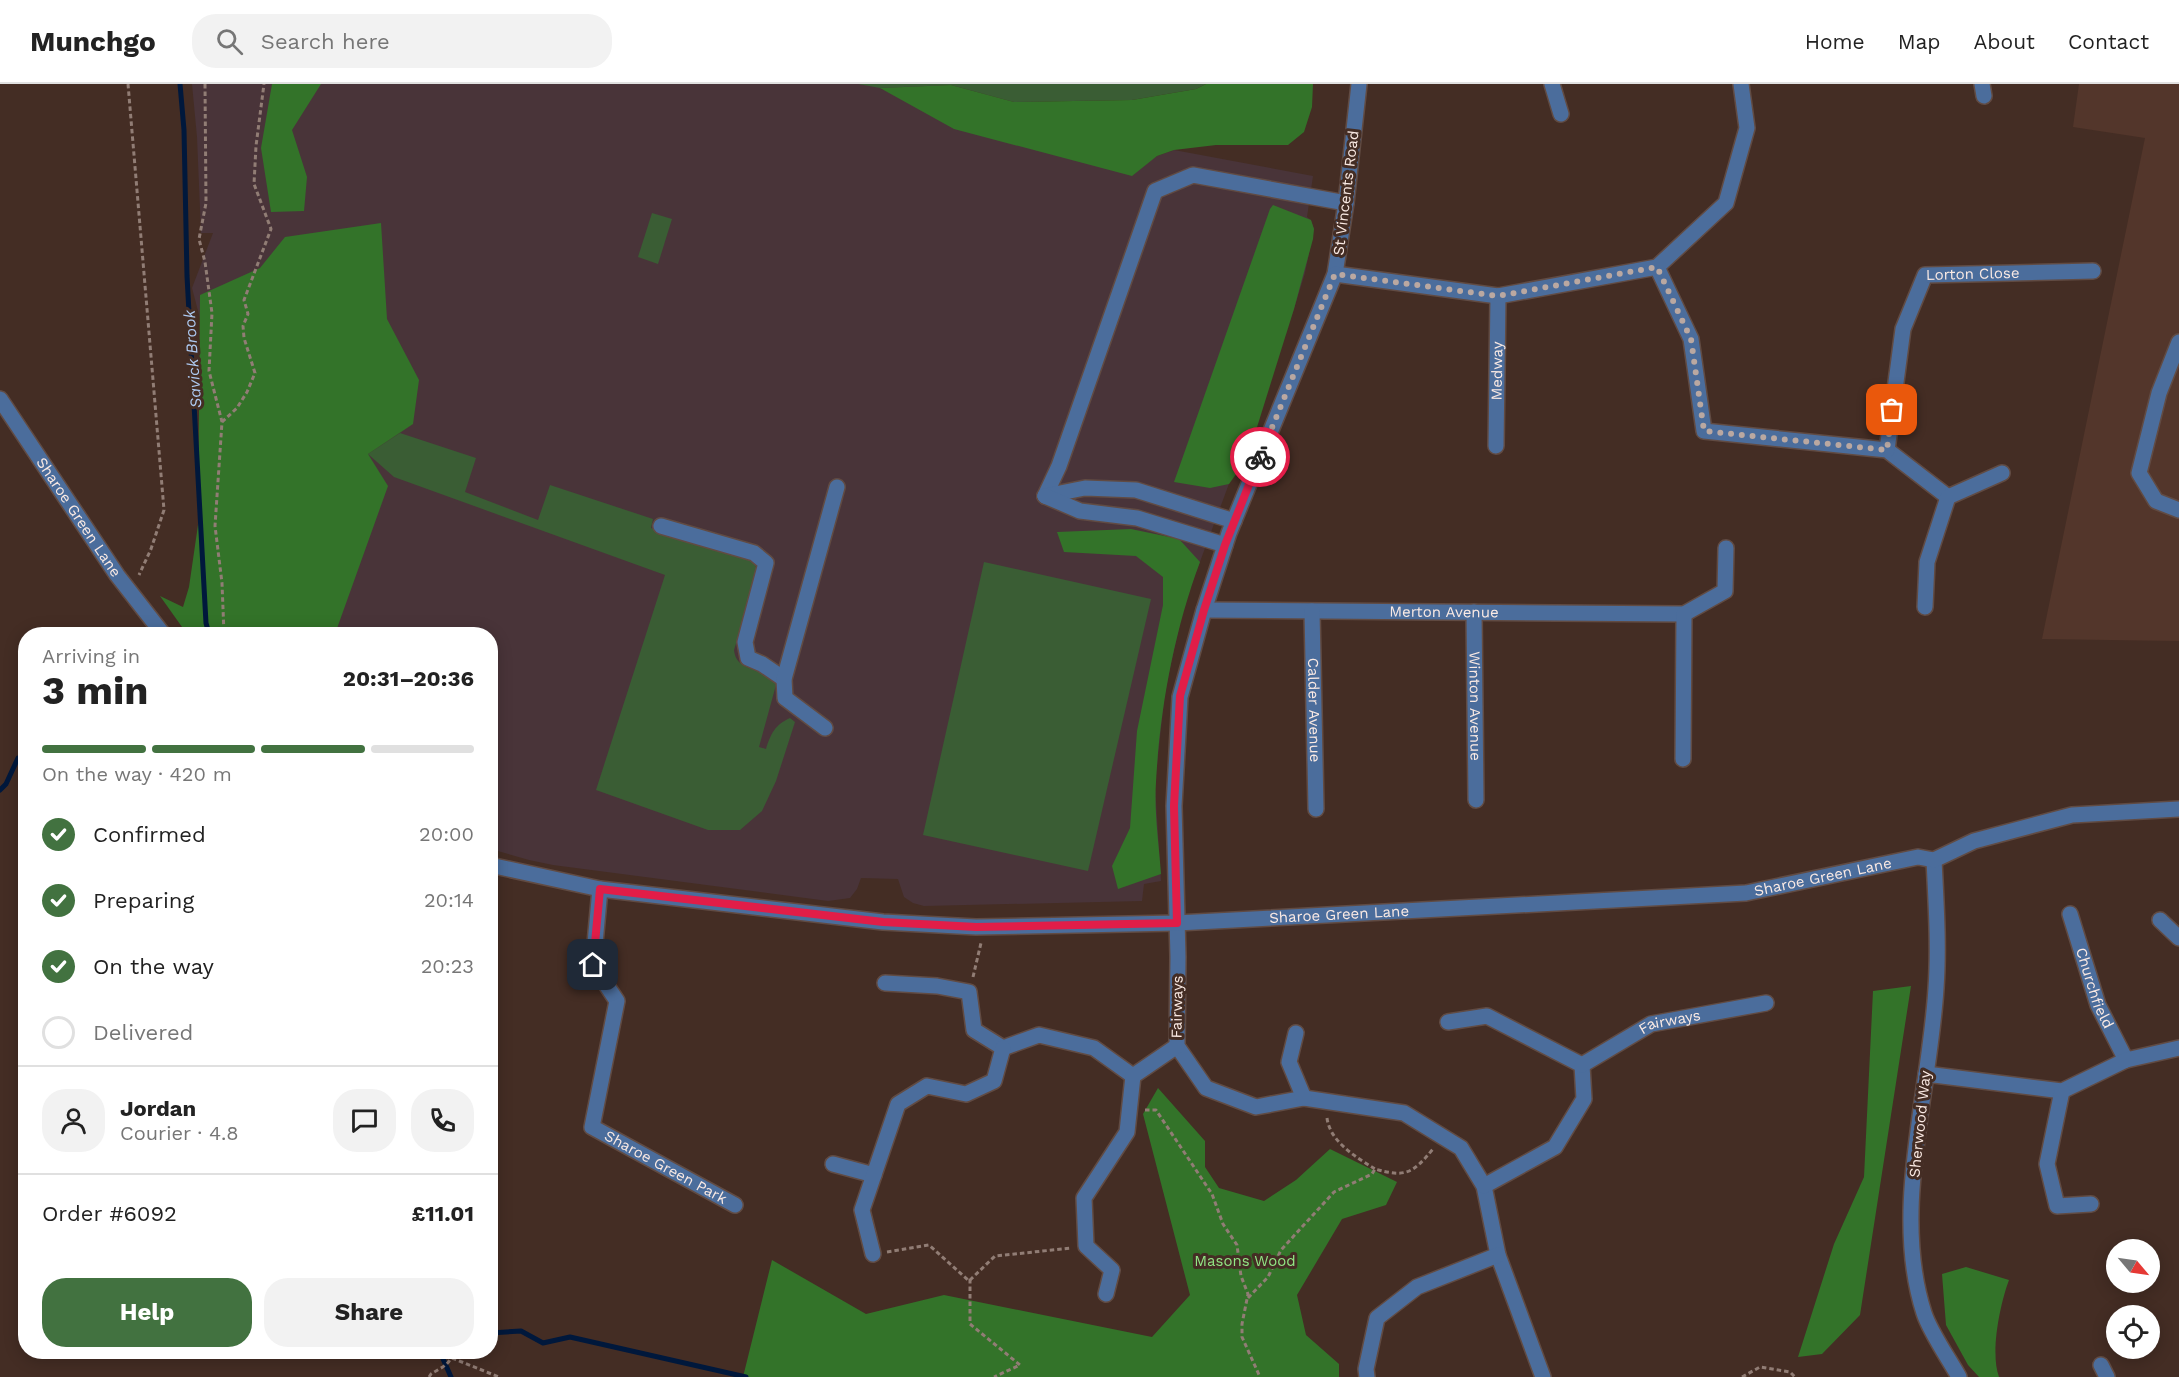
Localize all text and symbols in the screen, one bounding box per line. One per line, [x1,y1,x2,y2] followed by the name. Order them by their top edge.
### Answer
[192,14,612,68] search box
[30,25,156,58] text: Munchgo
[213,25,246,58] icon: search
[261,29,390,54] text: Search here
[1805,29,1865,54] text: Home
[1898,29,1941,54] text: Map
[1974,29,2035,54] text: About
[2068,29,2149,54] text: Contact
[1329,130,1363,256] street label: St Vincents Road
[1926,264,2020,284] street label: Lorton Close
[179,308,205,409] water label: Savick Brook
[1488,341,1506,401] street label: Medway
[1866,384,1917,435] pin
[1875,393,1908,426] icon: bag
[1230,427,1290,487] courier
[1244,441,1277,474] icon: bike
[32,454,125,581] street label: Sharoe Green Lane
[1389,603,1499,621] street label: Merton Avenue
[42,644,140,668] text: Arriving in
[1465,651,1485,761] street label: Winton Avenue
[1304,657,1324,763] street label: Calder Avenue
[343,666,474,691] text: 20:31–20:36
[42,668,149,713] text: 3 min
[42,762,232,786] text: On the way · 420 m
[42,818,75,851] icon: check
[93,822,206,847] text: Confirmed
[419,822,474,846] text: 20:00
[1752,854,1893,900] street label: Sharoe Green Lane
[42,884,75,917] icon: check
[93,888,194,913] text: Preparing
[424,888,474,912] text: 20:14
[1269,902,1409,927] street label: Sharoe Green Lane
[567,939,618,990] pin
[2072,945,2117,1032] street label: Churchfield
[576,948,609,981] icon: home
[42,950,75,983] icon: check
[93,954,214,979] text: On the way
[421,954,474,978] text: 20:23
[1167,975,1187,1039] street label: Fairways
[1635,1006,1702,1038] street label: Fairways
[93,1020,193,1045] text: Delivered
[1905,1069,1935,1179] street label: Sherwood Way
[42,1089,105,1152] button: person
[333,1089,396,1152] button: chat
[411,1089,474,1152] button: phone
[120,1096,196,1121] text: Jordan
[120,1121,239,1145] text: Courier · 4.8
[601,1127,731,1208] street label: Sharoe Green Park
[42,1201,177,1226] text: Order #6092
[412,1201,474,1226] text: £11.01
[2106,1239,2160,1293] north arrow
[2106,1239,2160,1359] map controls
[1194,1252,1296,1270] park label: Masons Wood
[42,1278,252,1347] button: Help
[264,1278,474,1347] button: Share
[2106,1305,2160,1359] button: locate

